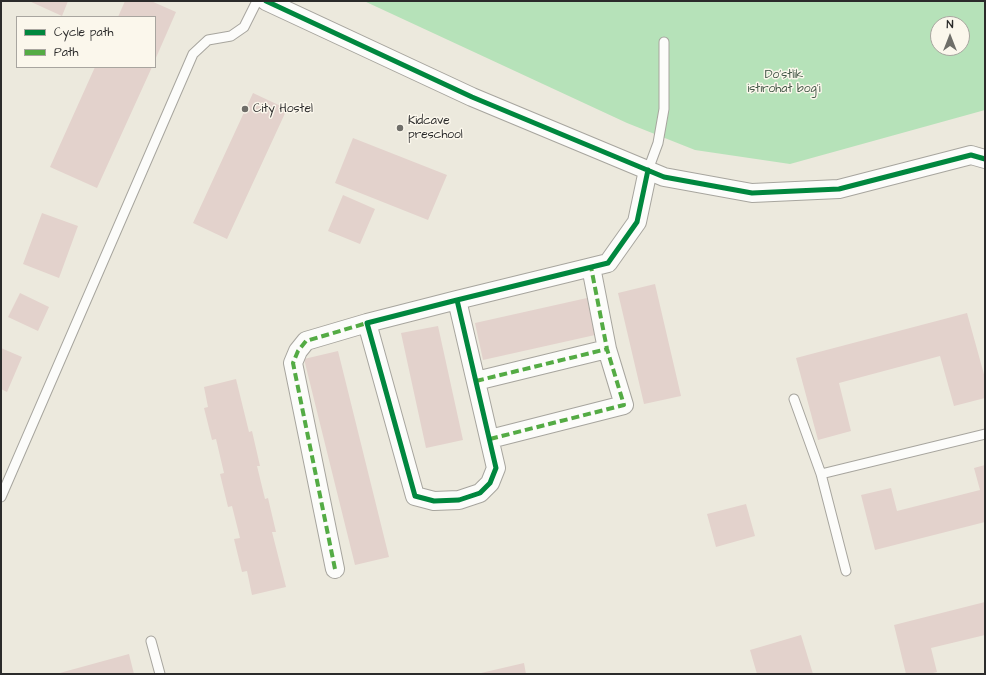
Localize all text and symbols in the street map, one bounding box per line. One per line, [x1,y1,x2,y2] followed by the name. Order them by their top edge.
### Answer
[16,16,156,68] legend
[930,16,970,56] north arrow
[947,17,953,32] text: N
[54,24,113,41] text: Cycle path
[54,44,79,61] text: Path
[747,68,821,96] park label: Do'stlik istirohat bog'i
[253,102,313,116] place label: City Hostel
[240,104,250,114] marker: City Hostel
[408,114,463,142] place label: Kidcave preschool
[395,123,405,133] marker: Kidcave preschool

